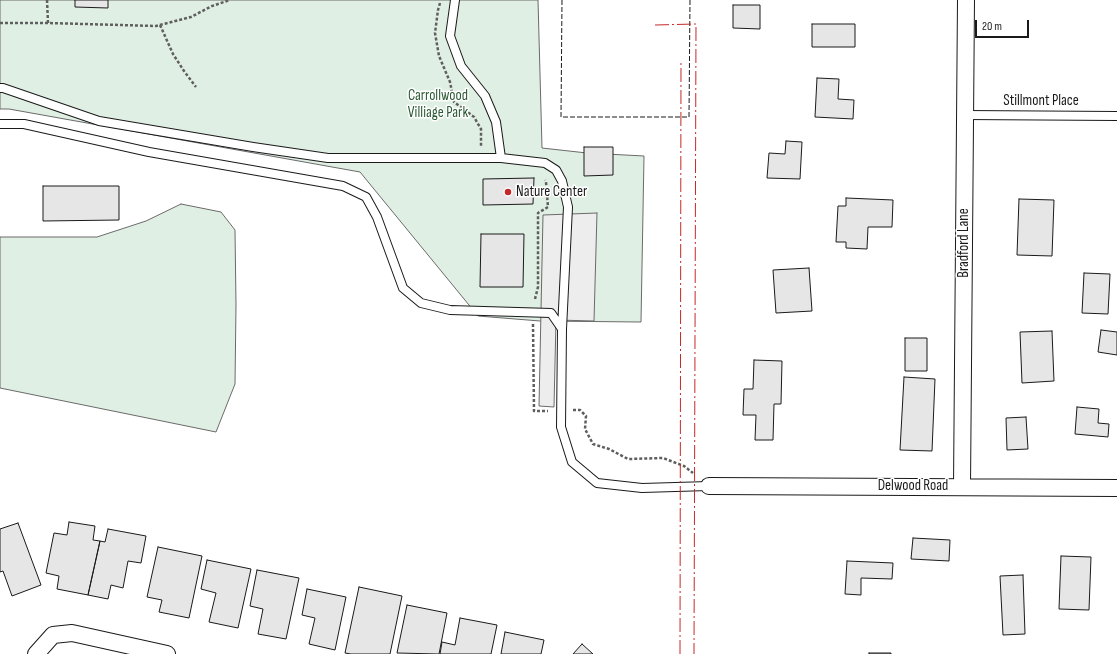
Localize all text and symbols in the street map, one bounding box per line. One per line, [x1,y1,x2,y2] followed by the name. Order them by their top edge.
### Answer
[977,12,1031,38] scale bar
[982,19,1002,34] text: 20 m
[408,87,468,122] park label: Carrollwood Villiage Park
[1003,92,1079,110] street label: Stillmont Place
[516,183,587,201] place label: Nature Center
[503,187,513,197] marker: Nature Center
[955,208,973,278] street label: Bradford Lane
[878,477,948,495] street label: Delwood Road

